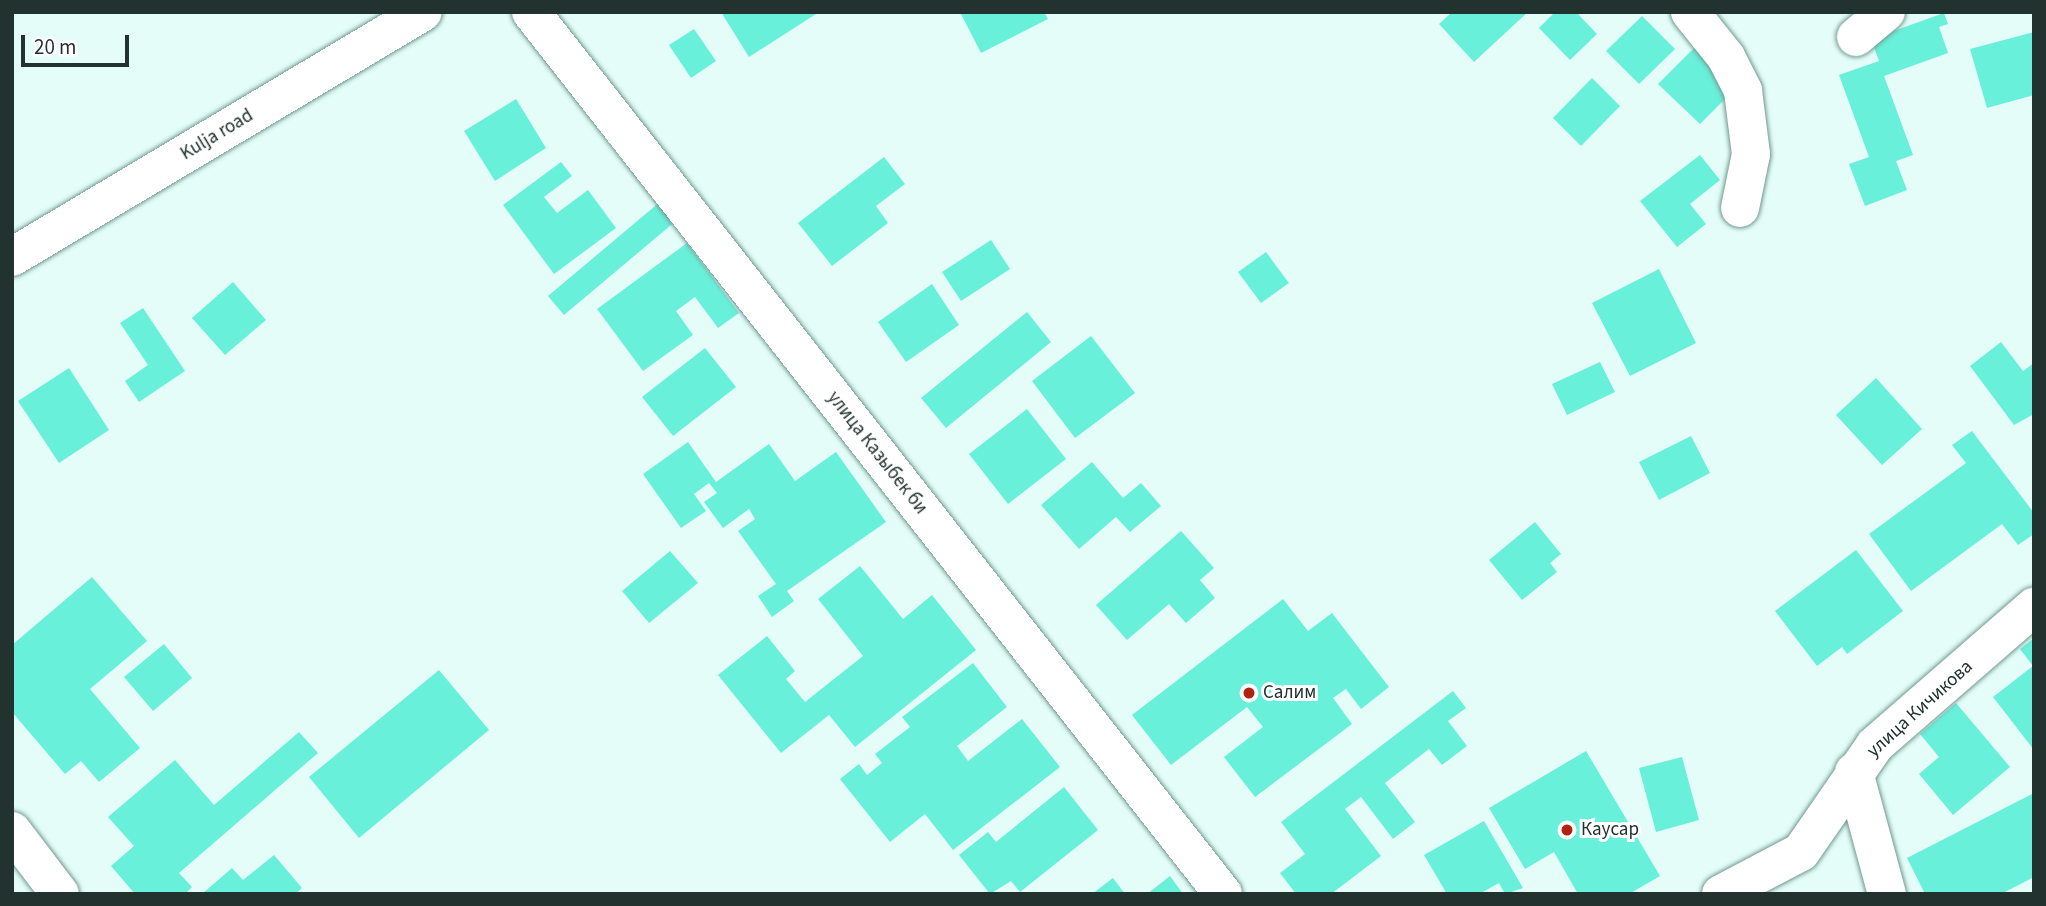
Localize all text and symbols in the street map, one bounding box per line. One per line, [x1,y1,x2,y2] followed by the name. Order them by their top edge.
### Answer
[24,21,133,65] scale bar
[34,32,76,62] text: 20 m
[177,104,257,166] street label: Kulja road
[822,387,932,519] street label: улица Казыбек би
[1862,656,1978,762] street label: улица Кичикова
[1263,682,1316,704] place label: Салим
[1241,685,1257,701] marker: Салим
[1581,819,1639,841] place label: Каусар
[1559,822,1575,838] marker: Каусар

